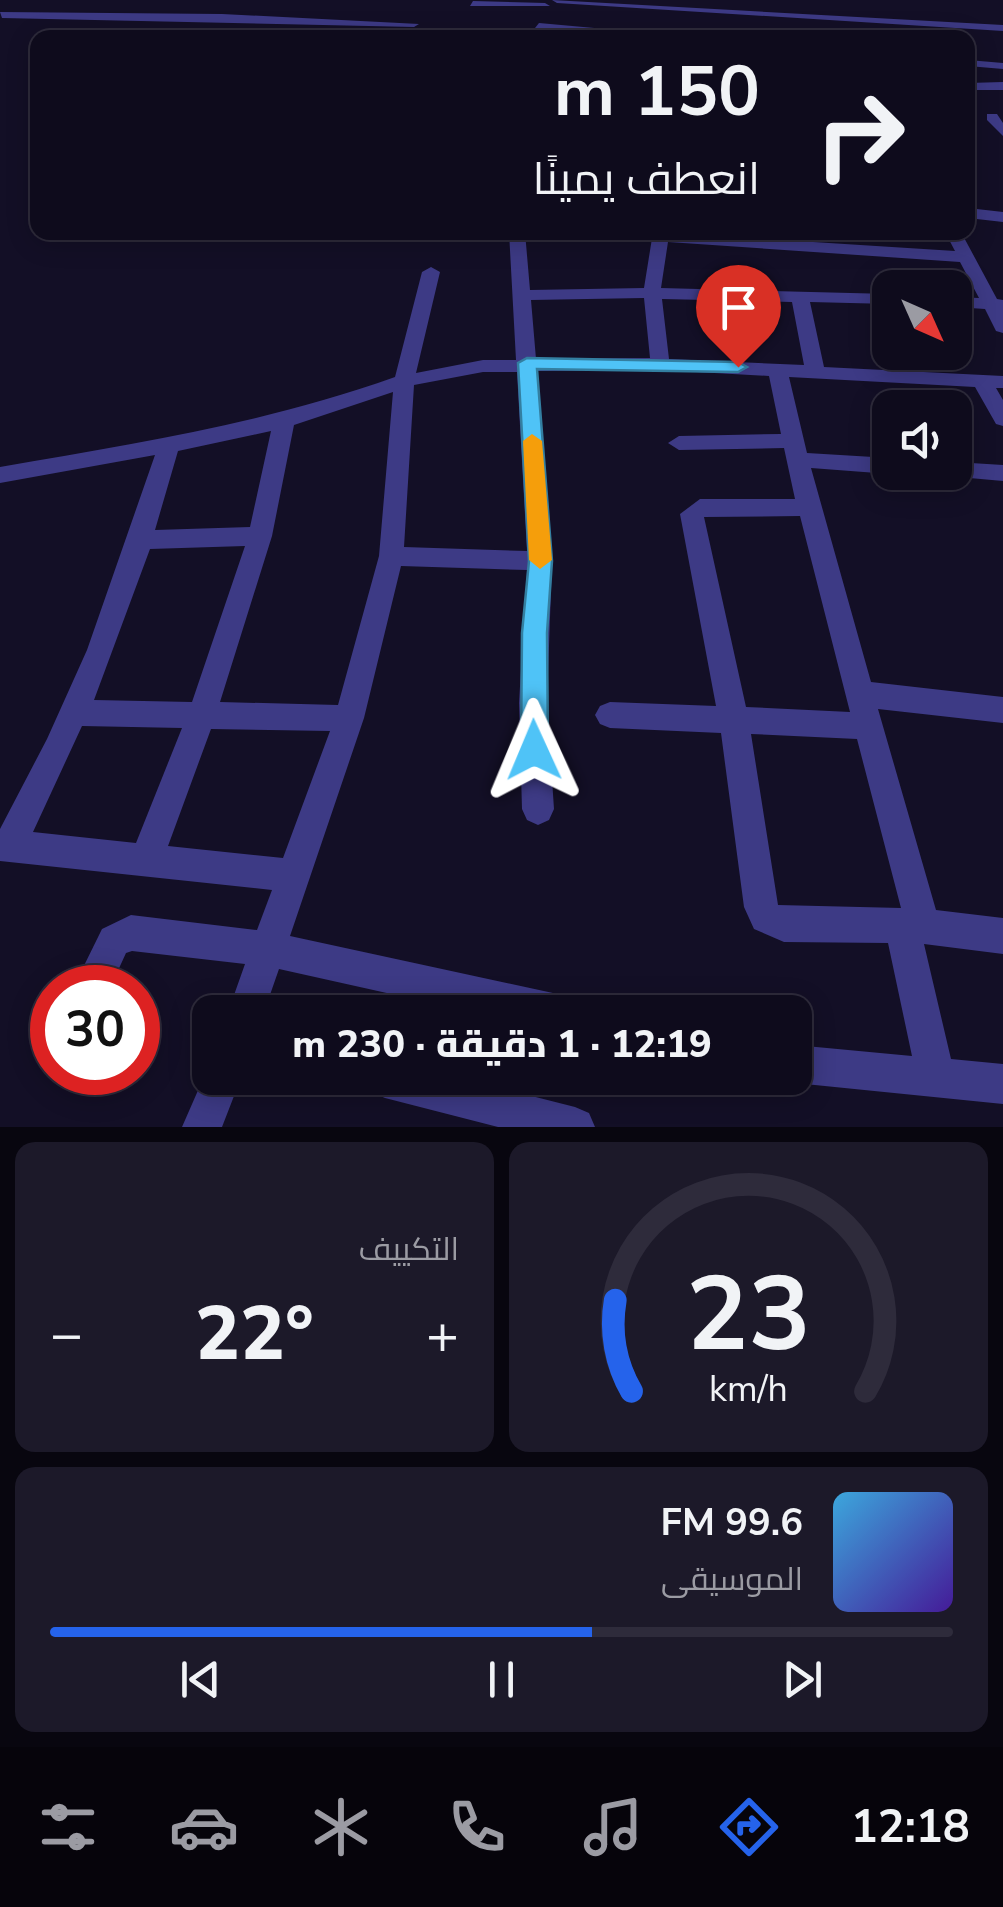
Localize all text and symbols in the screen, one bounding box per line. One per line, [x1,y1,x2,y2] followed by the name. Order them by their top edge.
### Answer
[554,44,760,140] text: 150 m
[795,70,925,200] icon: right
[532,149,760,210] text: انعطف يمينًا
[696,265,781,368] pin
[872,270,972,370] north arrow
[872,270,972,490] map controls
[711,280,766,335] icon: arrive
[872,390,972,490] button: sound
[482,698,586,802] position arrow
[30,965,160,1095] speed limit sign: 30
[292,1019,712,1070] text: 12:19 · 1 دقيقة · 230 m
[359,1228,459,1271] text: التكييف
[686,1244,811,1386] text: 23
[195,1283,314,1385] text: 22°
[50,1297,83,1372] text: −
[426,1297,459,1372] text: +
[709,1365,788,1414] text: km/h
[661,1497,803,1548] text: 99.6 FM
[661,1558,803,1601] text: الموسيقى
[173,1652,228,1707] icon: previous
[474,1652,529,1707] icon: pause
[775,1652,830,1707] icon: next
[33,1792,103,1862] icon: filters
[169,1792,239,1862] icon: car
[306,1792,376,1862] icon: climate
[442,1792,512,1862] icon: phone
[578,1792,648,1862] icon: music
[714,1792,784,1862] icon: directions
[851,1797,970,1858] text: 12:18

